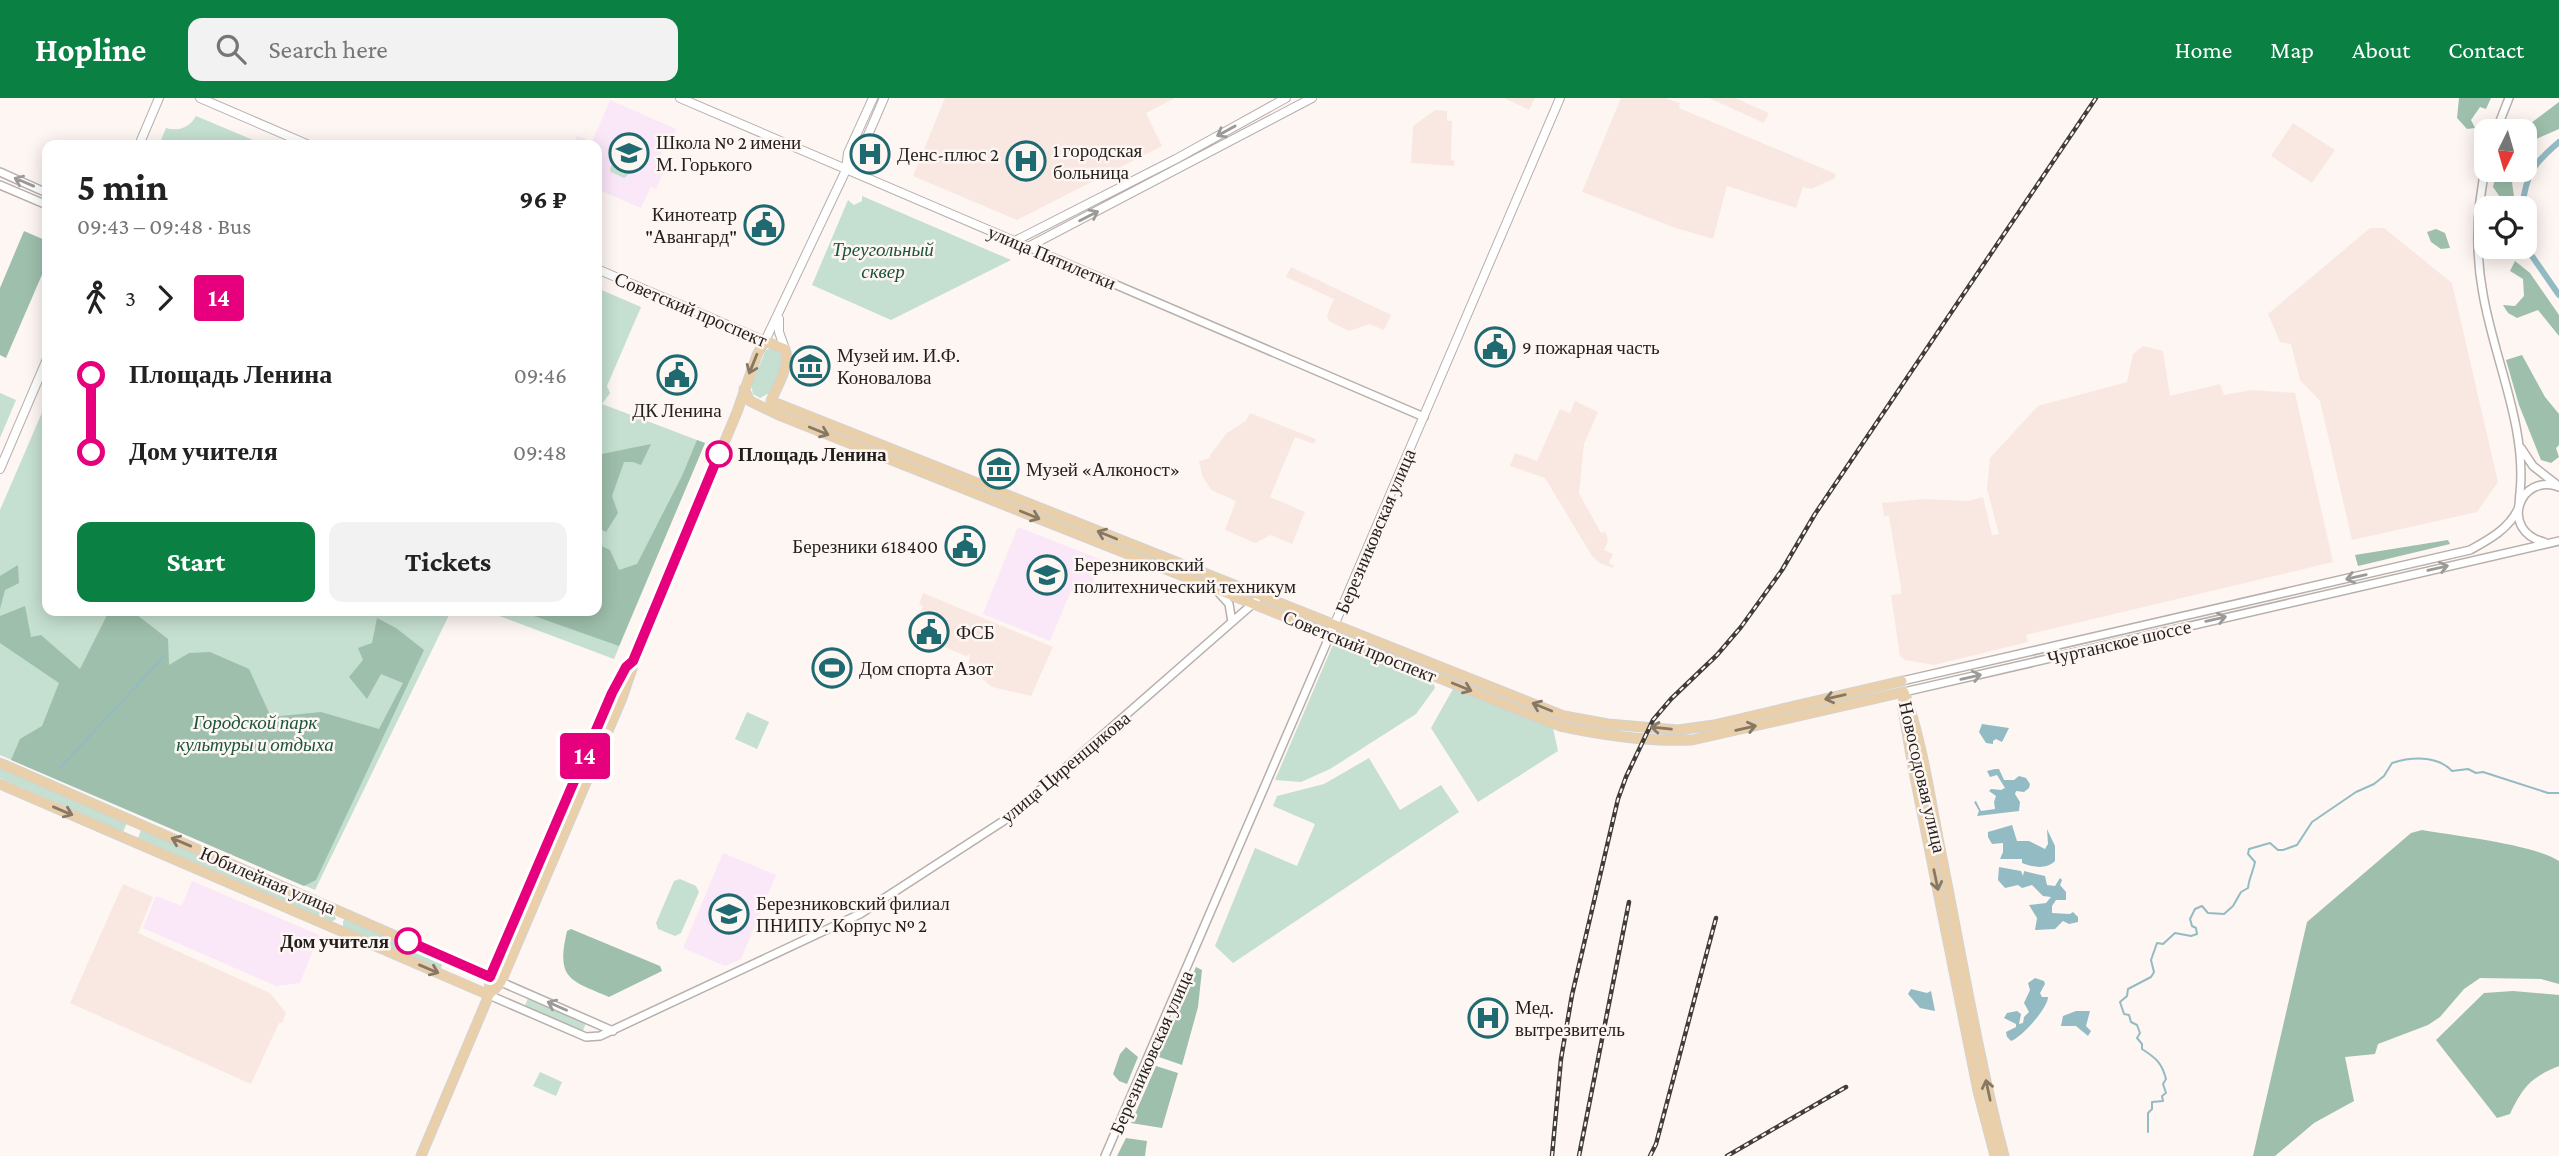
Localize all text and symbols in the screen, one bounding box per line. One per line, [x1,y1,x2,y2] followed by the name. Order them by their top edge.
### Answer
[188,18,678,81] search box
[212,30,250,68] icon: search
[35,31,146,68] text: Hopline
[268,35,388,64] text: Search here
[2175,36,2232,63] text: Home
[2270,36,2314,63] text: Map
[2352,36,2410,63] text: About
[2448,36,2524,63] text: Contact
[2474,119,2538,182] north arrow
[2474,119,2537,259] map controls
[1216,125,1237,138] one-way arrow
[608,132,650,174] school or university icon: Школа № 2 имени М. Горького
[656,132,801,175] place label: Школа № 2 имени М. Горького
[849,133,891,175] hospital icon: Денс-плюс 2
[1005,140,1047,182] hospital icon: 1 городская больница
[1053,140,1143,183] place label: 1 городская больница
[897,144,999,165] place label: Денс-плюс 2
[77,166,168,208] text: 5 min
[13,175,35,188] one-way arrow
[519,185,567,214] text: 96 ₽
[2474,196,2537,259] button: locate
[645,204,737,247] place label: Кинотеатр "Авангард"
[743,204,785,246] public building icon: Кинотеатр "Авангард"
[1078,208,1099,222] one-way arrow
[77,213,251,239] text: 09:43 – 09:48 · Bus
[985,221,1119,294] street label: улица Пятилетки
[832,239,934,282] park label: Треугольный сквер
[611,268,771,351] street label: Советский проспект
[77,279,115,317] icon: walk
[146,279,184,317] icon: forward
[208,284,230,311] text: 14
[125,285,136,311] text: 3
[1474,326,1516,368] public building icon: 9 пожарная часть
[1522,337,1660,358] place label: 9 пожарная часть
[789,345,831,387] museum icon: Музей им. И.Ф. Коновалова
[837,345,960,388] place label: Музей им. И.Ф. Коновалова
[746,353,759,375] one-way arrow
[656,354,698,396] public building icon: ДК Ленина
[129,360,332,389] text: Площадь Ленина
[514,362,567,388] text: 09:46
[632,400,722,421] place label: ДК Ленина
[807,425,829,438] one-way arrow
[129,437,278,466] text: Дом учителя
[513,439,567,465] text: 09:48
[706,441,732,467] marker: Площадь Ленина
[738,444,887,465] place label: Площадь Ленина
[1331,445,1420,617] street label: Березниковская улица
[978,448,1020,490] museum icon: Музей «Алконост»
[1026,459,1180,480] place label: Музей «Алконост»
[1019,510,1040,523] one-way arrow
[77,522,315,602] button: Start
[329,522,567,602] button: Tickets
[944,525,986,567] public building icon: Березники 618400
[1097,527,1119,540] one-way arrow
[792,536,938,557] place label: Березники 618400
[1026,554,1068,596] school or university icon: Березниковский политехнический техникум
[1074,554,1296,597] place label: Березниковский политехнический техникум
[2426,561,2449,574] one-way arrow
[2345,570,2368,584] one-way arrow
[1280,606,1440,687] street label: Советский проспект
[908,611,950,653] public building icon: ФСБ
[2204,612,2227,626] one-way arrow
[2045,616,2193,669] street label: Чуртанское шоссе
[956,622,995,643] place label: ФСБ
[811,647,853,689] sports icon: Дом спорта Азот
[859,658,994,679] place label: Дом спорта Азот
[1959,669,1982,683] one-way arrow
[1450,681,1472,694] one-way arrow
[1825,691,1847,704] one-way arrow
[1895,699,1950,856] street label: Новосодовая улица
[1531,700,1553,713] one-way arrow
[996,707,1135,828] street label: улица Циренщикова
[176,712,334,755] park label: Городской парк культуры и отдыха
[1734,720,1757,734] one-way arrow
[1650,722,1673,735] one-way arrow
[554,733,616,779] line badge: 14
[574,742,596,769] text: 14
[51,805,73,818] one-way arrow
[170,835,192,848] one-way arrow
[197,842,339,919] street label: Юбилейная улица
[1929,868,1943,891] one-way arrow
[708,893,750,935] school or university icon: Березниковский филиал ПНИПУ. Корпус № 2
[756,893,950,936] place label: Березниковский филиал ПНИПУ. Корпус № 2
[395,928,421,954] marker: Дом учителя
[280,931,389,952] place label: Дом учителя
[418,963,439,976] one-way arrow
[1106,967,1197,1137] street label: Березниковская улица
[1467,997,1509,1039] hospital icon: Мед. вытрезвитель
[1515,997,1625,1040] place label: Мед. вытрезвитель
[547,999,568,1012] one-way arrow
[1981,1079,1995,1102] one-way arrow

